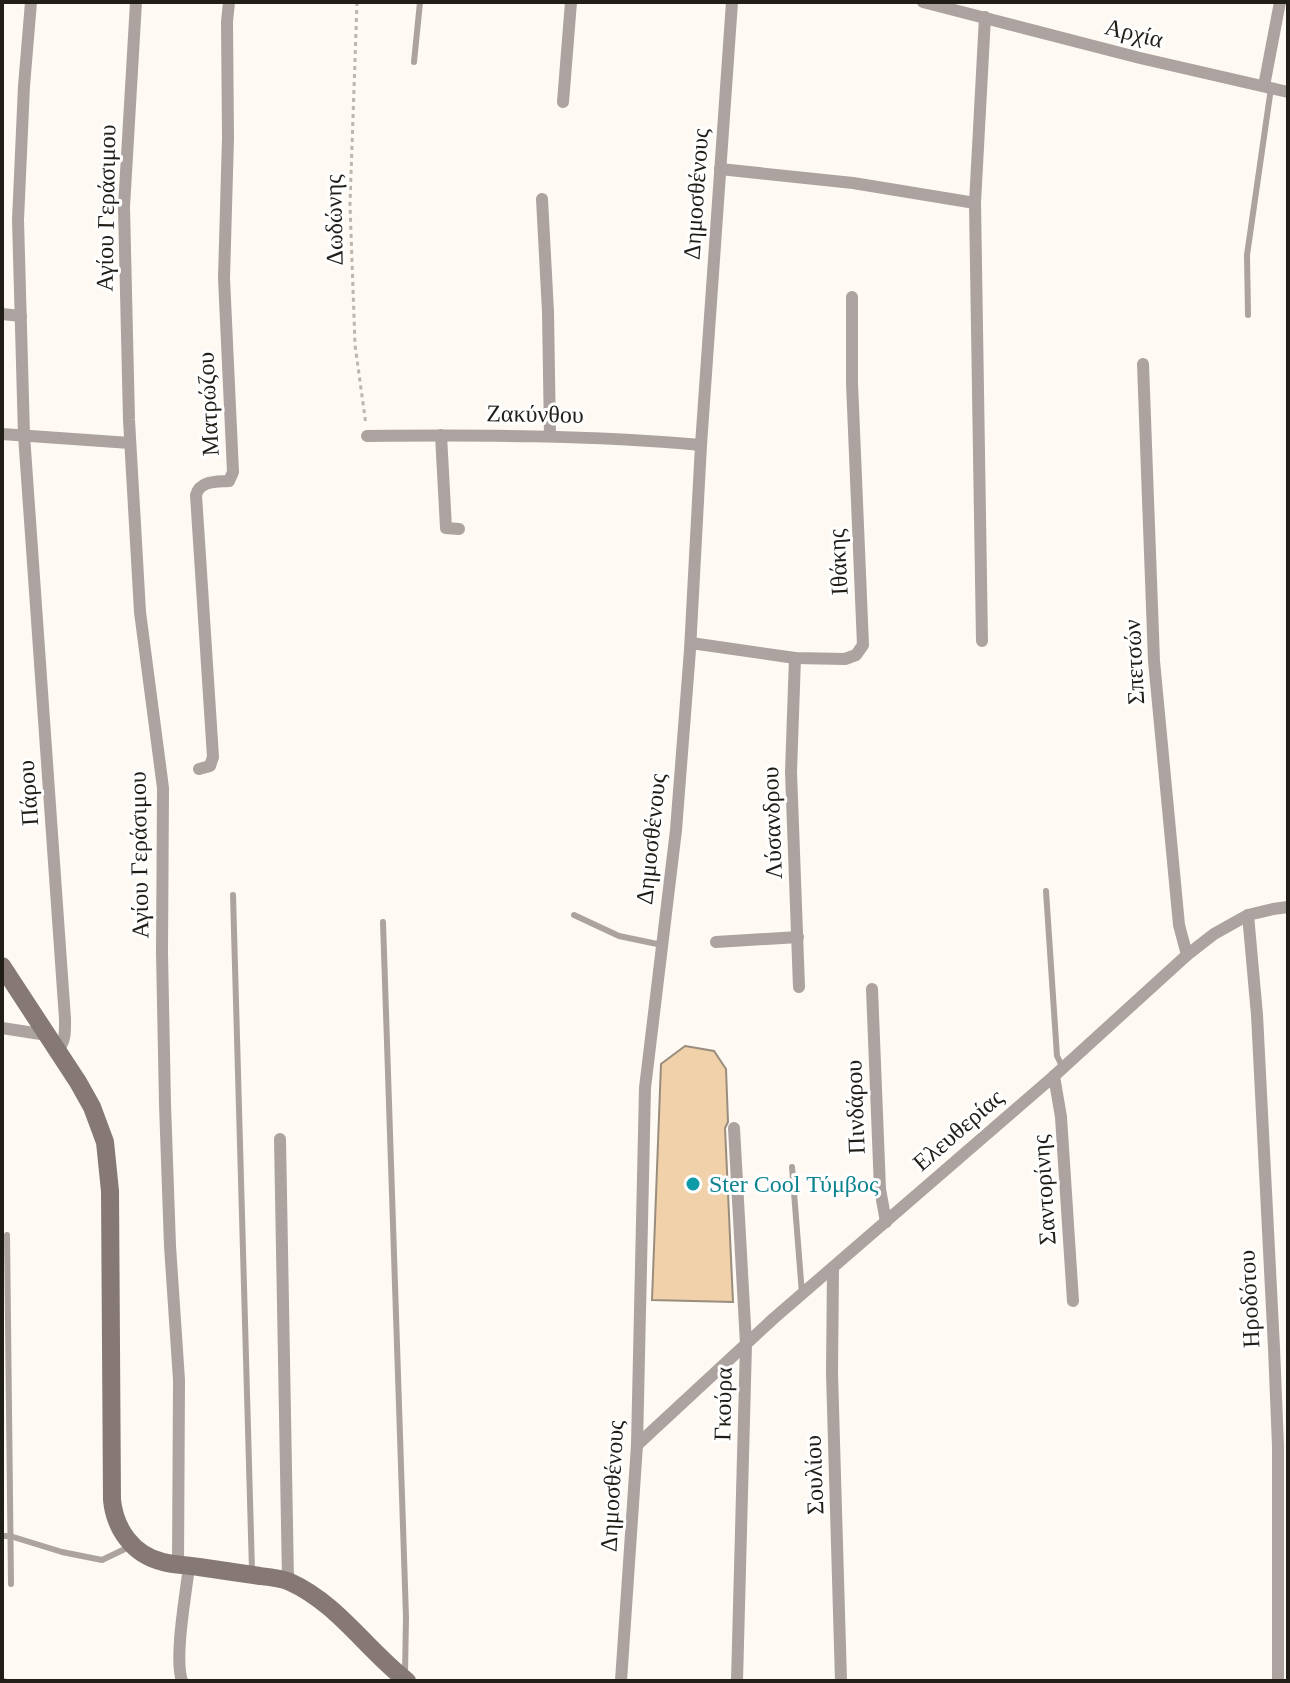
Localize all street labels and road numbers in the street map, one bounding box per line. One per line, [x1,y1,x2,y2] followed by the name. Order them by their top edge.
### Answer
[1102,13,1166,53] street label: Αρχία
[92,124,120,292] street label: Αγίου Γεράσιμου
[678,127,714,261] street label: Δημοσθένους
[320,174,348,266] street label: Δωδώνης
[192,351,224,457] street label: Ματρώζου
[486,400,584,428] street label: Ζακύνθου
[823,528,853,596] street label: Ιθάκης
[1119,619,1149,705] street label: Σπετσών
[13,759,43,827] street label: Πάρου
[757,766,787,880] street label: Λύσανδρου
[125,771,153,939] street label: Αγίου Γεράσιμου
[631,772,671,906] street label: Δημοσθένους
[840,1059,870,1155] street label: Πινδάρου
[908,1084,1009,1176] street label: Ελευθερίας
[1027,1134,1061,1246] street label: Σαντορίνης
[1233,1249,1265,1349] street label: Ηροδότου
[709,1366,737,1441] street label: Γκούρα
[596,1419,628,1552] street label: Δημοσθένους
[800,1435,828,1515] street label: Σουλίου

